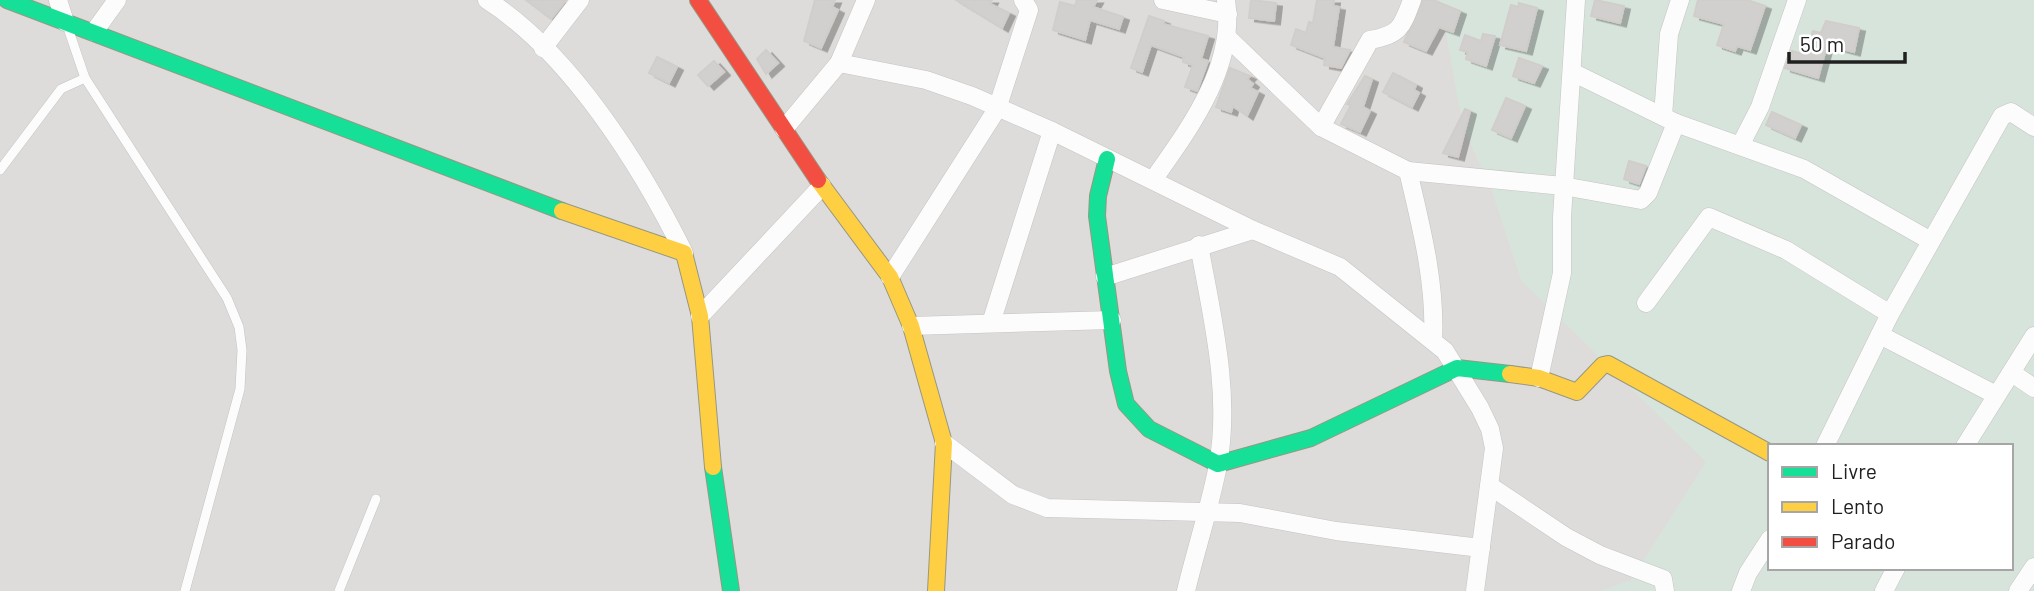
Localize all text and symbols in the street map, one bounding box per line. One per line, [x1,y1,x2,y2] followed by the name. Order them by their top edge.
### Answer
[1789,21,1904,65] scale bar
[1800,31,1844,56] text: 50 m
[1768,444,2013,570] legend
[1831,458,1877,483] text: Livre
[1831,493,1884,518] text: Lento
[1831,528,1895,553] text: Parado

